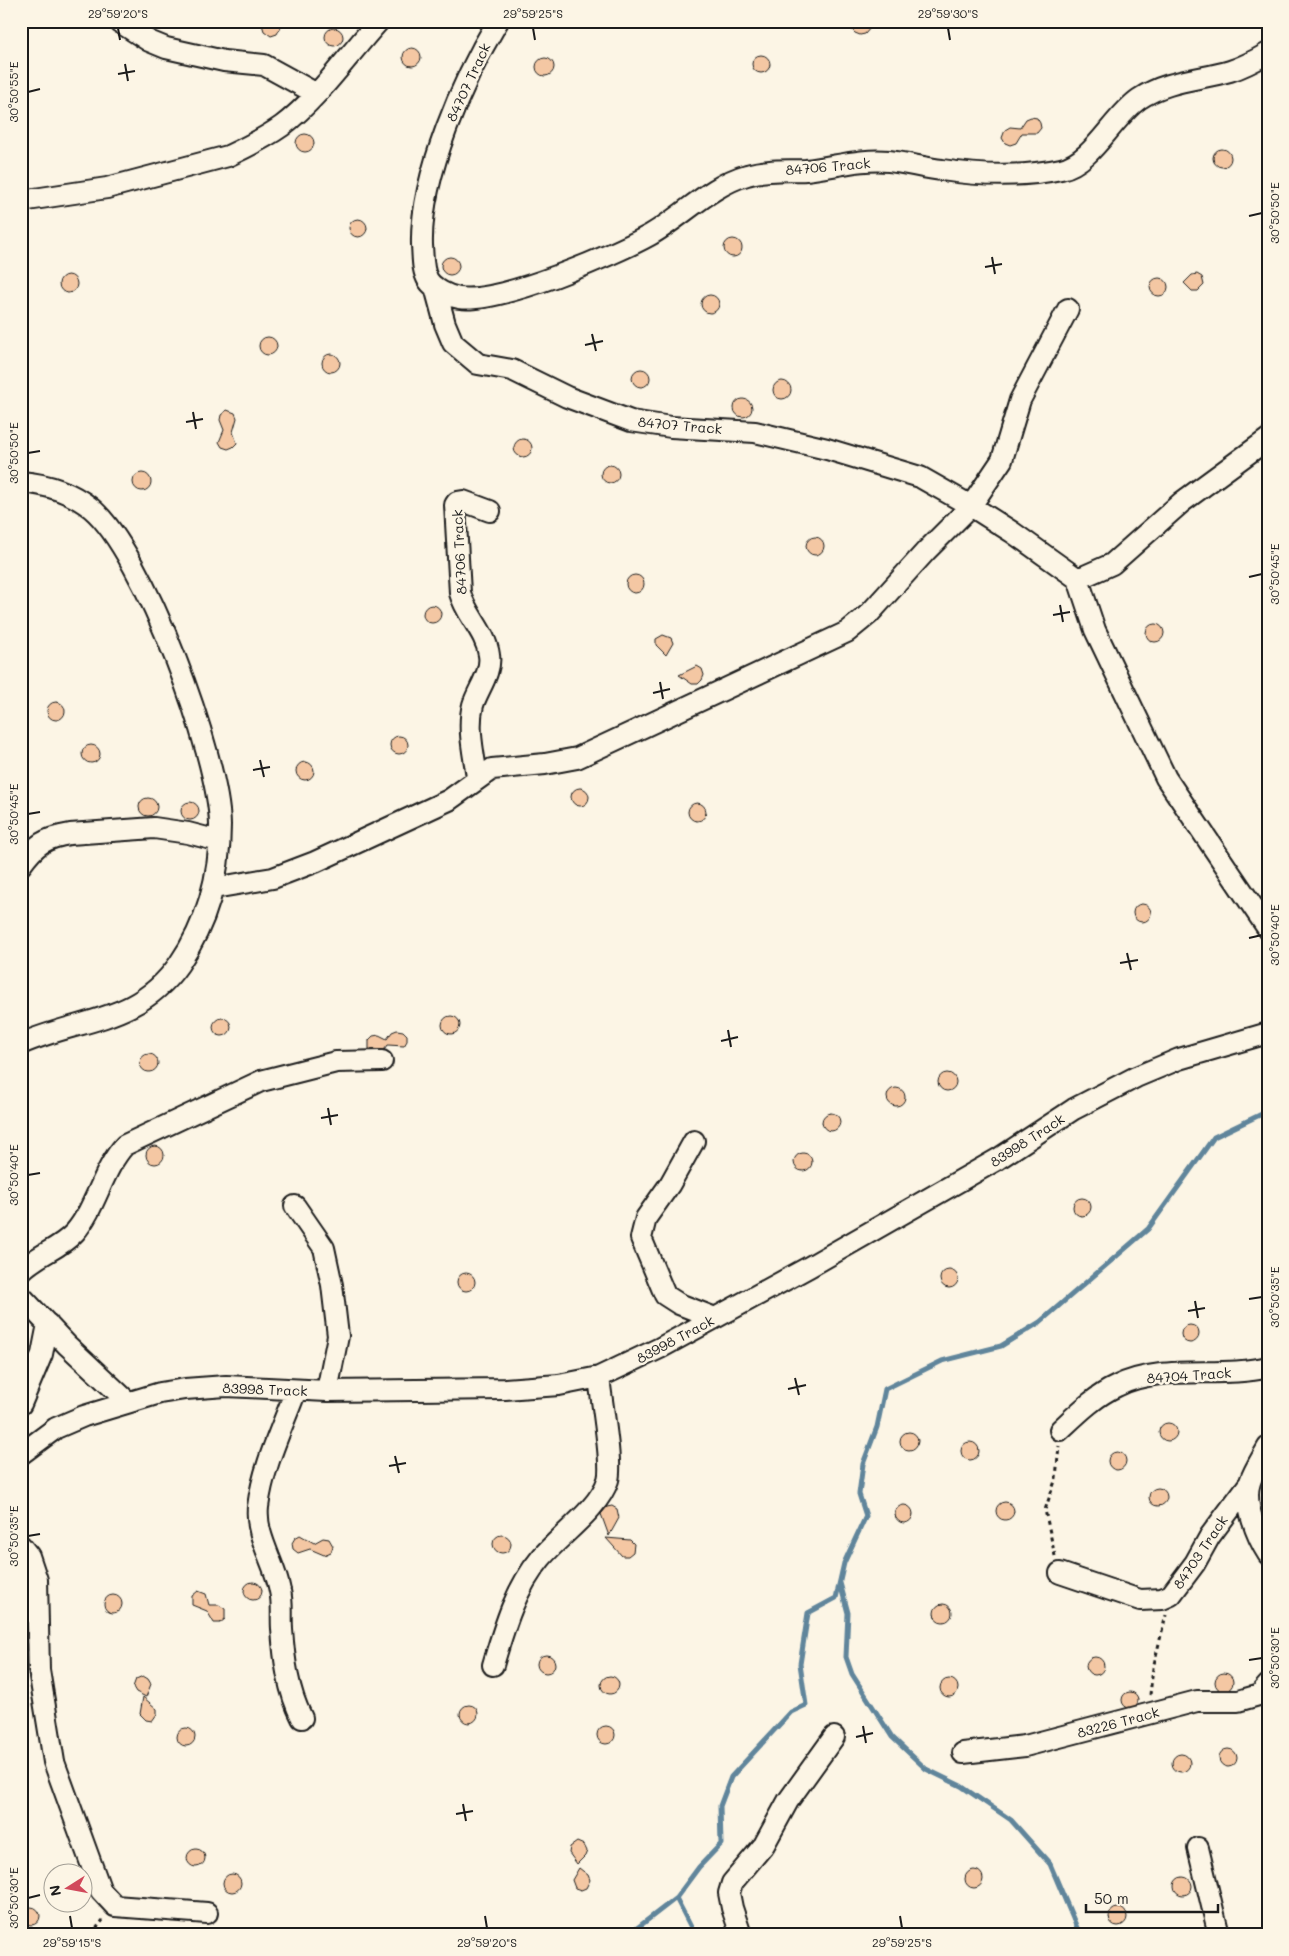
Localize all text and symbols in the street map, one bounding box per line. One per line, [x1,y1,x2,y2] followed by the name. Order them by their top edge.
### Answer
[88,5,148,21] text: 29°59'20"S
[503,5,563,21] text: 29°59'25"S
[918,5,979,21] text: 29°59'30"S
[442,40,494,124] street label: 84707 Track
[5,61,21,123] text: 30°50'55"E
[785,153,871,179] street label: 84706 Track
[1266,182,1282,244] text: 30°50'50"E
[637,412,723,438] street label: 84707 Track
[5,422,21,484] text: 30°50'50"E
[447,509,471,595] street label: 84706 Track
[1266,543,1282,605] text: 30°50'45"E
[5,783,21,845] text: 30°50'45"E
[1266,904,1282,966] text: 30°50'40"E
[986,1109,1068,1171] street label: 83998 Track
[5,1144,21,1206] text: 30°50'40"E
[1266,1266,1282,1328] text: 30°50'35"E
[633,1311,717,1367] street label: 83998 Track
[1146,1363,1232,1387] street label: 84704 Track
[222,1378,308,1400] street label: 83998 Track
[5,1505,21,1567] text: 30°50'35"E
[1168,1511,1232,1593] street label: 84703 Track
[1266,1627,1282,1689] text: 30°50'30"E
[1075,1702,1161,1742] street label: 83226 Track
[42,1864,92,1914] north arrow
[5,1867,21,1929] text: 30°50'30"E
[1086,1881,1219,1913] scale bar
[44,1884,65,1898] text: N
[1094,1888,1129,1908] text: 50 m
[43,1934,101,1950] text: 29°59'15"S
[457,1934,517,1950] text: 29°59'20"S
[872,1934,932,1950] text: 29°59'25"S

